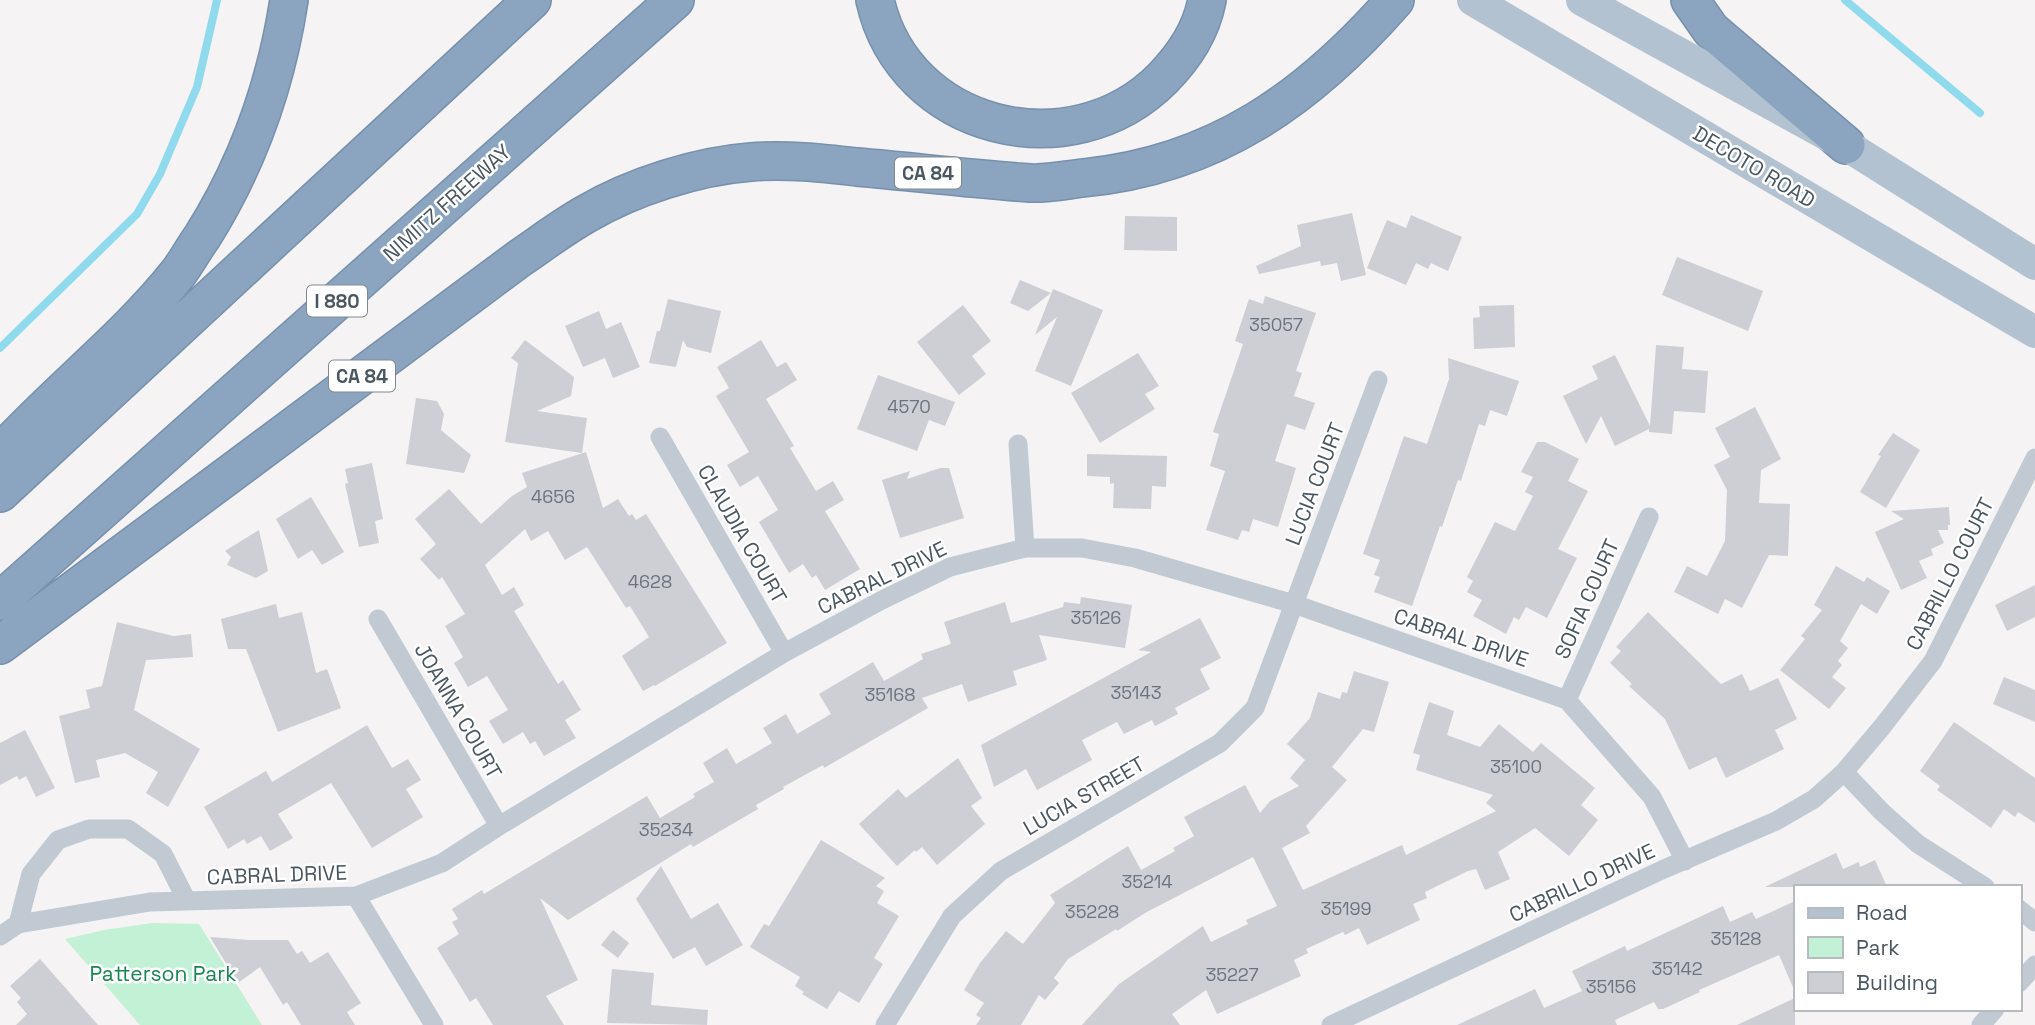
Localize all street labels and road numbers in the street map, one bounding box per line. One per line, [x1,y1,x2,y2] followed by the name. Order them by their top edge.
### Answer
[1688,119,1820,214] street label: DECOTO ROAD
[377,138,516,267] street label: NIMITZ FREEWAY
[895,158,961,188] road number: CA 84
[307,286,367,316] road number: I 880
[329,360,395,392] road number: CA 84
[1279,419,1350,549] street label: LUCIA COURT
[692,459,793,608] street label: CLAUDIA COURT
[1899,493,2000,655] street label: CABRILLO COURT
[813,535,951,620] street label: CABRAL DRIVE
[1548,535,1625,663] street label: SOFIA COURT
[1390,602,1532,673] street label: CABRAL DRIVE
[409,638,508,783] street label: JOANNA COURT
[1018,750,1149,841] street label: LUCIA STREET
[1505,837,1659,928] street label: CABRILLO DRIVE
[206,859,348,890] street label: CABRAL DRIVE

